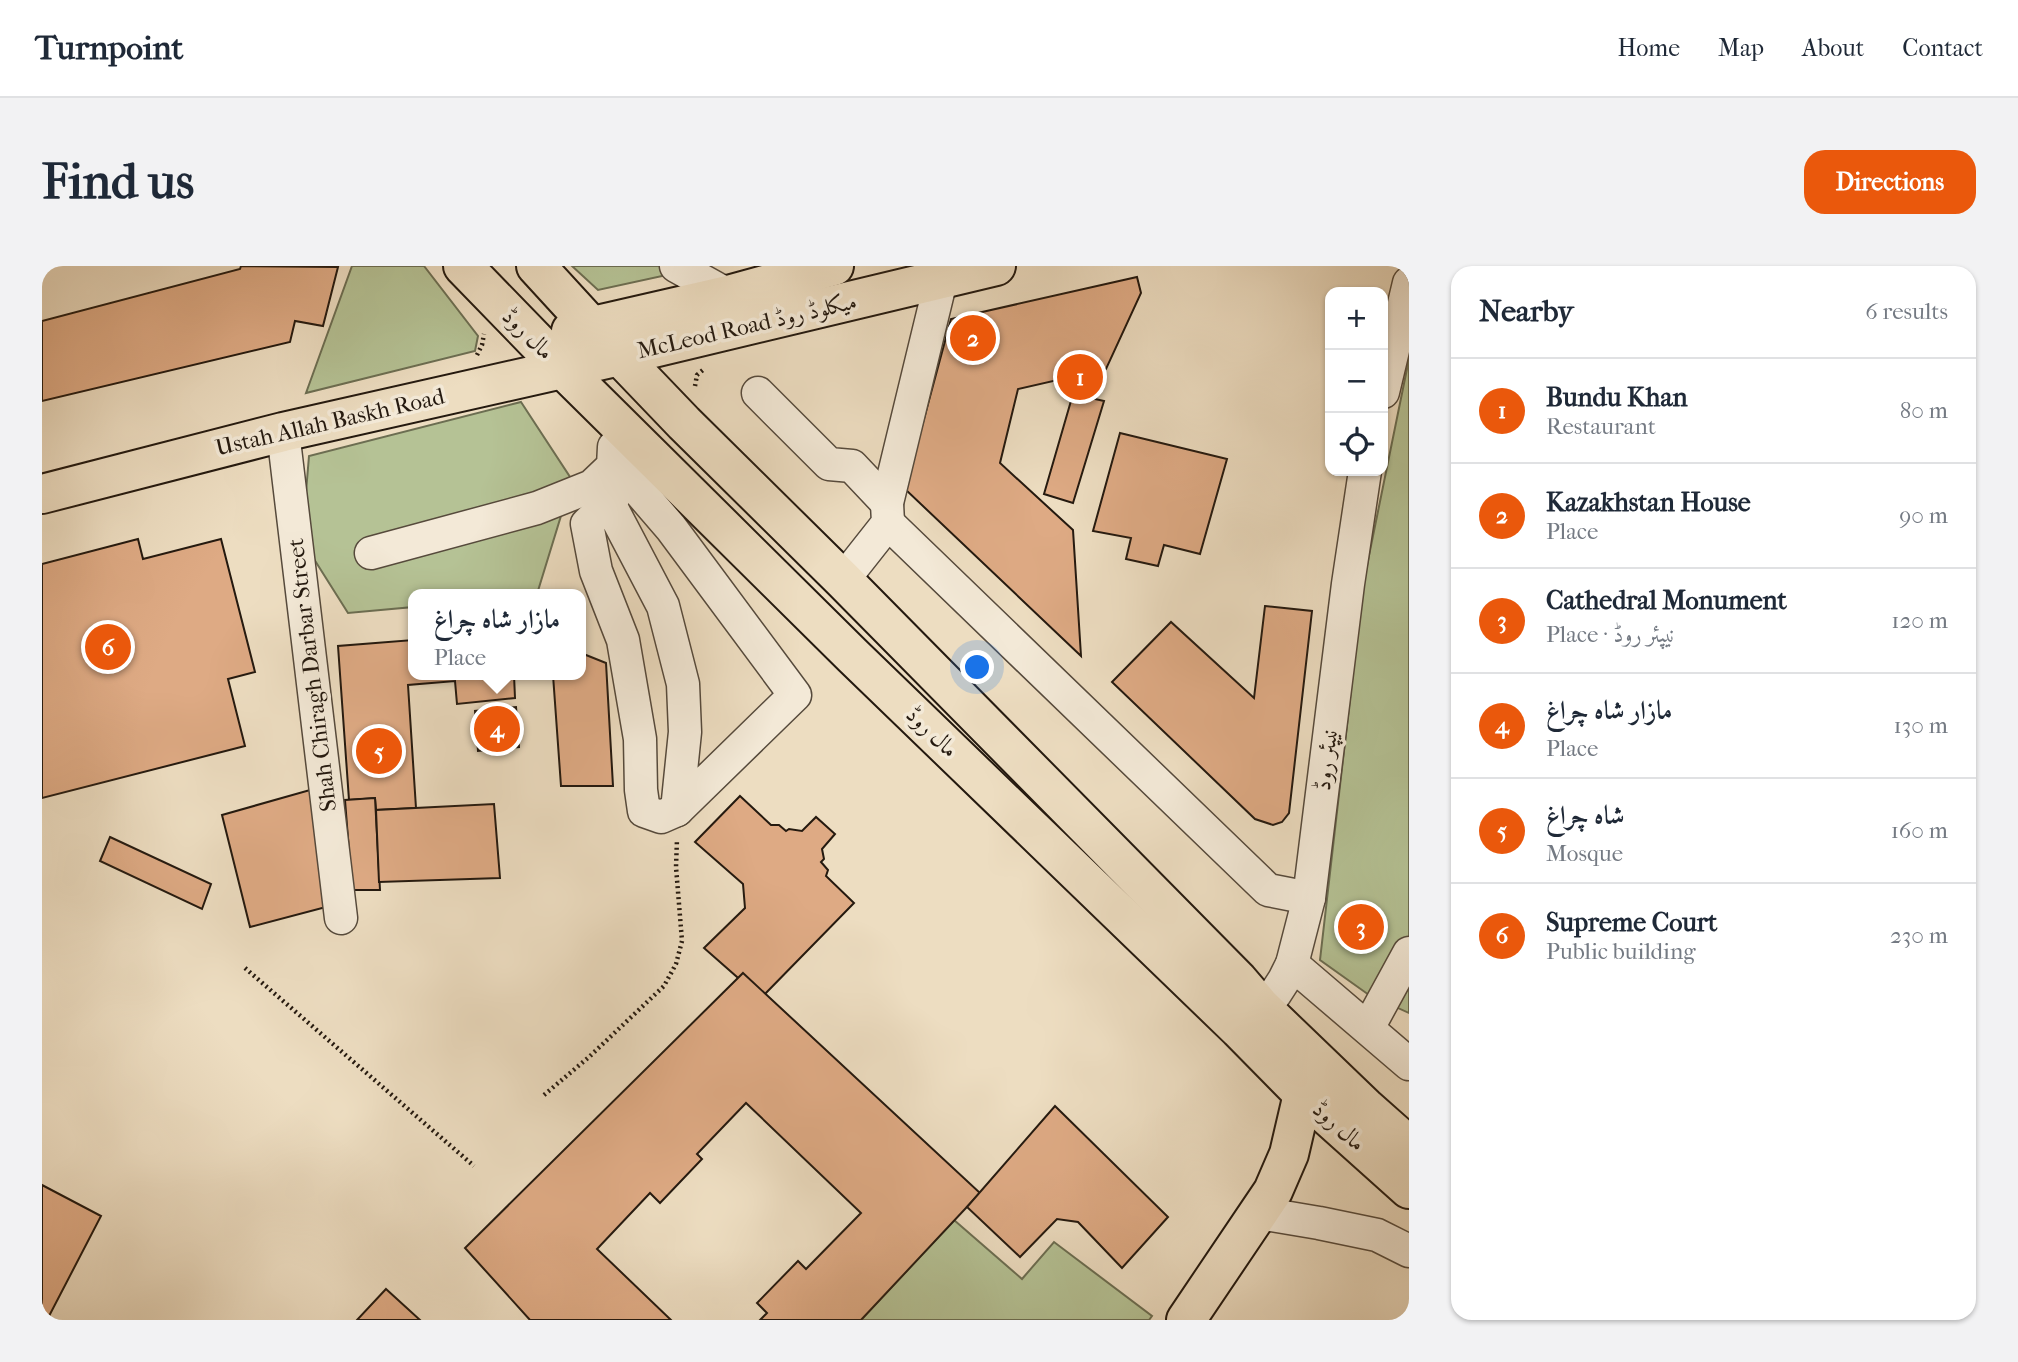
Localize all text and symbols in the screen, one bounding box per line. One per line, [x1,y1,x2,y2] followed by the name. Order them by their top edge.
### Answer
[35,29,183,68] text: Turnpoint
[1618,34,1680,62] text: Home
[1718,34,1764,62] text: Map
[1802,34,1864,62] text: About
[1902,34,1983,62] text: Contact
[1804,150,1976,214] button: Directions
[42,153,194,211] text: Find us
[1325,287,1388,476] map controls
[1325,287,1388,350] button: +
[635,288,860,365] street label: McLeod Road میکلوڈ روڈ
[1479,294,1574,329] text: Nearby
[1865,298,1948,325] text: 6 results
[497,303,559,365] street label: مال روڈ
[950,312,996,364] pin: 2
[1325,350,1388,413] button: −
[1057,351,1103,403] pin: 1
[213,382,448,461] street label: Ustah Allah Baskh Road
[1546,382,1688,413] text: Bundu Khan
[1498,397,1506,424] text: 1
[1900,397,1948,424] text: 80 m
[1325,413,1388,476] button: locate
[1546,413,1656,440] text: Restaurant
[1546,487,1751,518] text: Kazakhstan House
[1496,502,1508,529] text: 2
[1899,502,1948,529] text: 90 m
[1546,518,1598,545] text: Place
[282,537,342,813] street label: Shah Chiragh Darbar Street
[1546,585,1787,616] text: Cathedral Monument
[408,589,586,680] popup
[434,604,560,635] text: مازار شاہ چراغ
[1497,607,1507,634] text: 3
[1891,607,1948,634] text: 120 m
[85,621,131,673] pin: 6
[1546,621,1674,648] text: Place · نیپئر روڈ
[434,644,486,671] text: Place
[960,650,994,684] your location
[1546,695,1672,726] text: مازار شاہ چراغ
[900,701,964,763] street label: مال روڈ
[474,703,520,755] pin: 4
[1495,712,1509,739] text: 4
[1894,712,1948,739] text: 130 m
[356,725,402,777] pin: 5
[1309,728,1345,792] street label: نیپئر روڈ
[1546,735,1598,762] text: Place
[1546,800,1624,831] text: شاہ چراغ
[1497,817,1507,844] text: 5
[1891,817,1948,844] text: 160 m
[1546,840,1623,867] text: Mosque
[1338,901,1384,953] pin: 3
[1546,907,1717,938] text: Supreme Court
[1496,922,1508,949] text: 6
[1890,922,1948,949] text: 230 m
[1546,938,1696,965] text: Public building
[1307,1095,1371,1157] street label: مال روڈ

